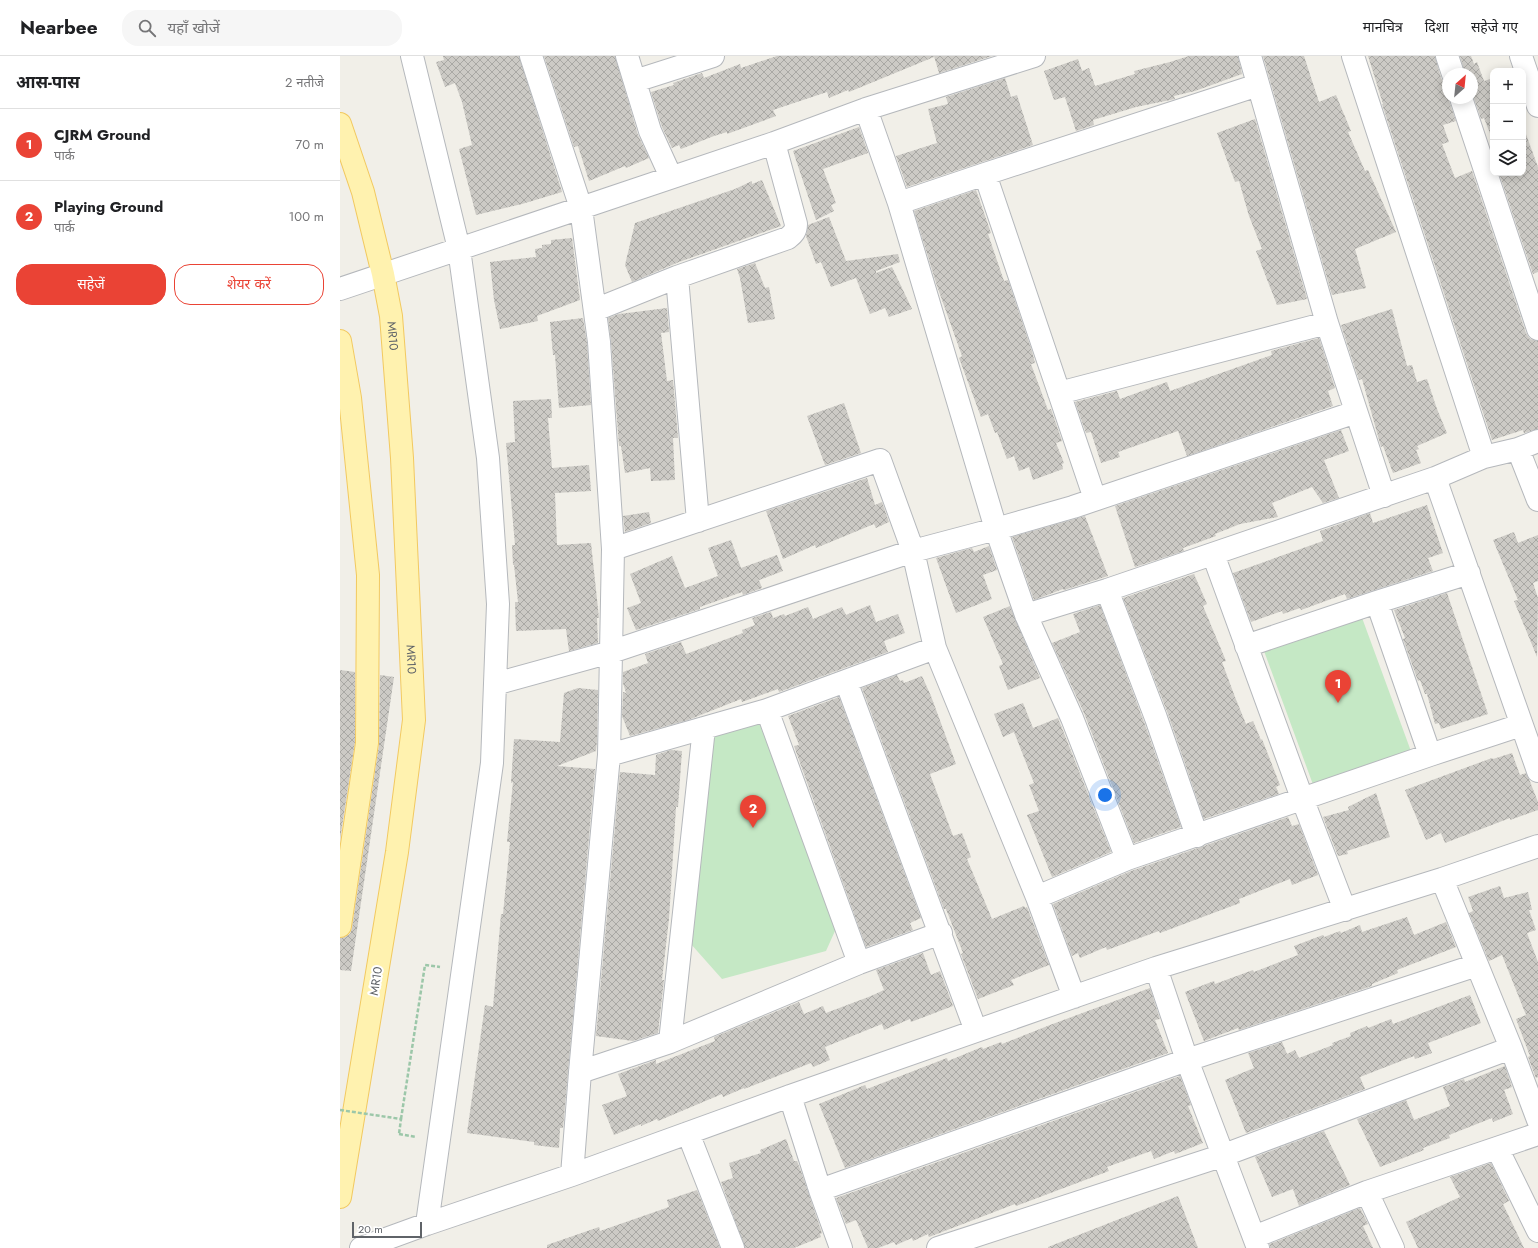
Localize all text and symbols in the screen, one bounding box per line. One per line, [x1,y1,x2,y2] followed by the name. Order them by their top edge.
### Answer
[122,10,402,46] search box
[20,14,98,41] text: Nearbee
[136,17,158,39] icon: search
[168,17,220,39] text: यहाँ खोजें
[1363,17,1403,37] text: मानचित्र
[1425,17,1449,37] text: दिशा
[1471,17,1518,37] text: सहेजे गए
[1442,68,1478,104] north arrow
[1490,68,1526,176] map controls
[1490,68,1526,104] button: +
[16,70,80,94] text: आस-पास
[285,73,324,92] text: 2 नतीजे
[1490,104,1526,140] button: −
[54,124,151,146] text: CJRM Ground
[26,135,32,154] text: 1
[295,135,324,154] text: 70 m
[1490,140,1526,176] button: layers
[54,146,75,165] text: पार्क
[54,196,163,218] text: Playing Ground
[25,207,33,226] text: 2
[289,207,324,226] text: 100 m
[54,218,75,237] text: पार्क
[16,264,166,305] button: सहेजें
[174,264,324,305] button: शेयर करें
[382,321,403,351] street label: MR10
[402,644,421,674] street label: MR10
[1325,670,1351,703] pin: 1
[1095,785,1115,805] your location
[740,795,766,828] pin: 2
[365,965,387,997] street label: MR10
[352,1220,422,1239] scale bar
[358,1221,383,1237] text: 20 m

